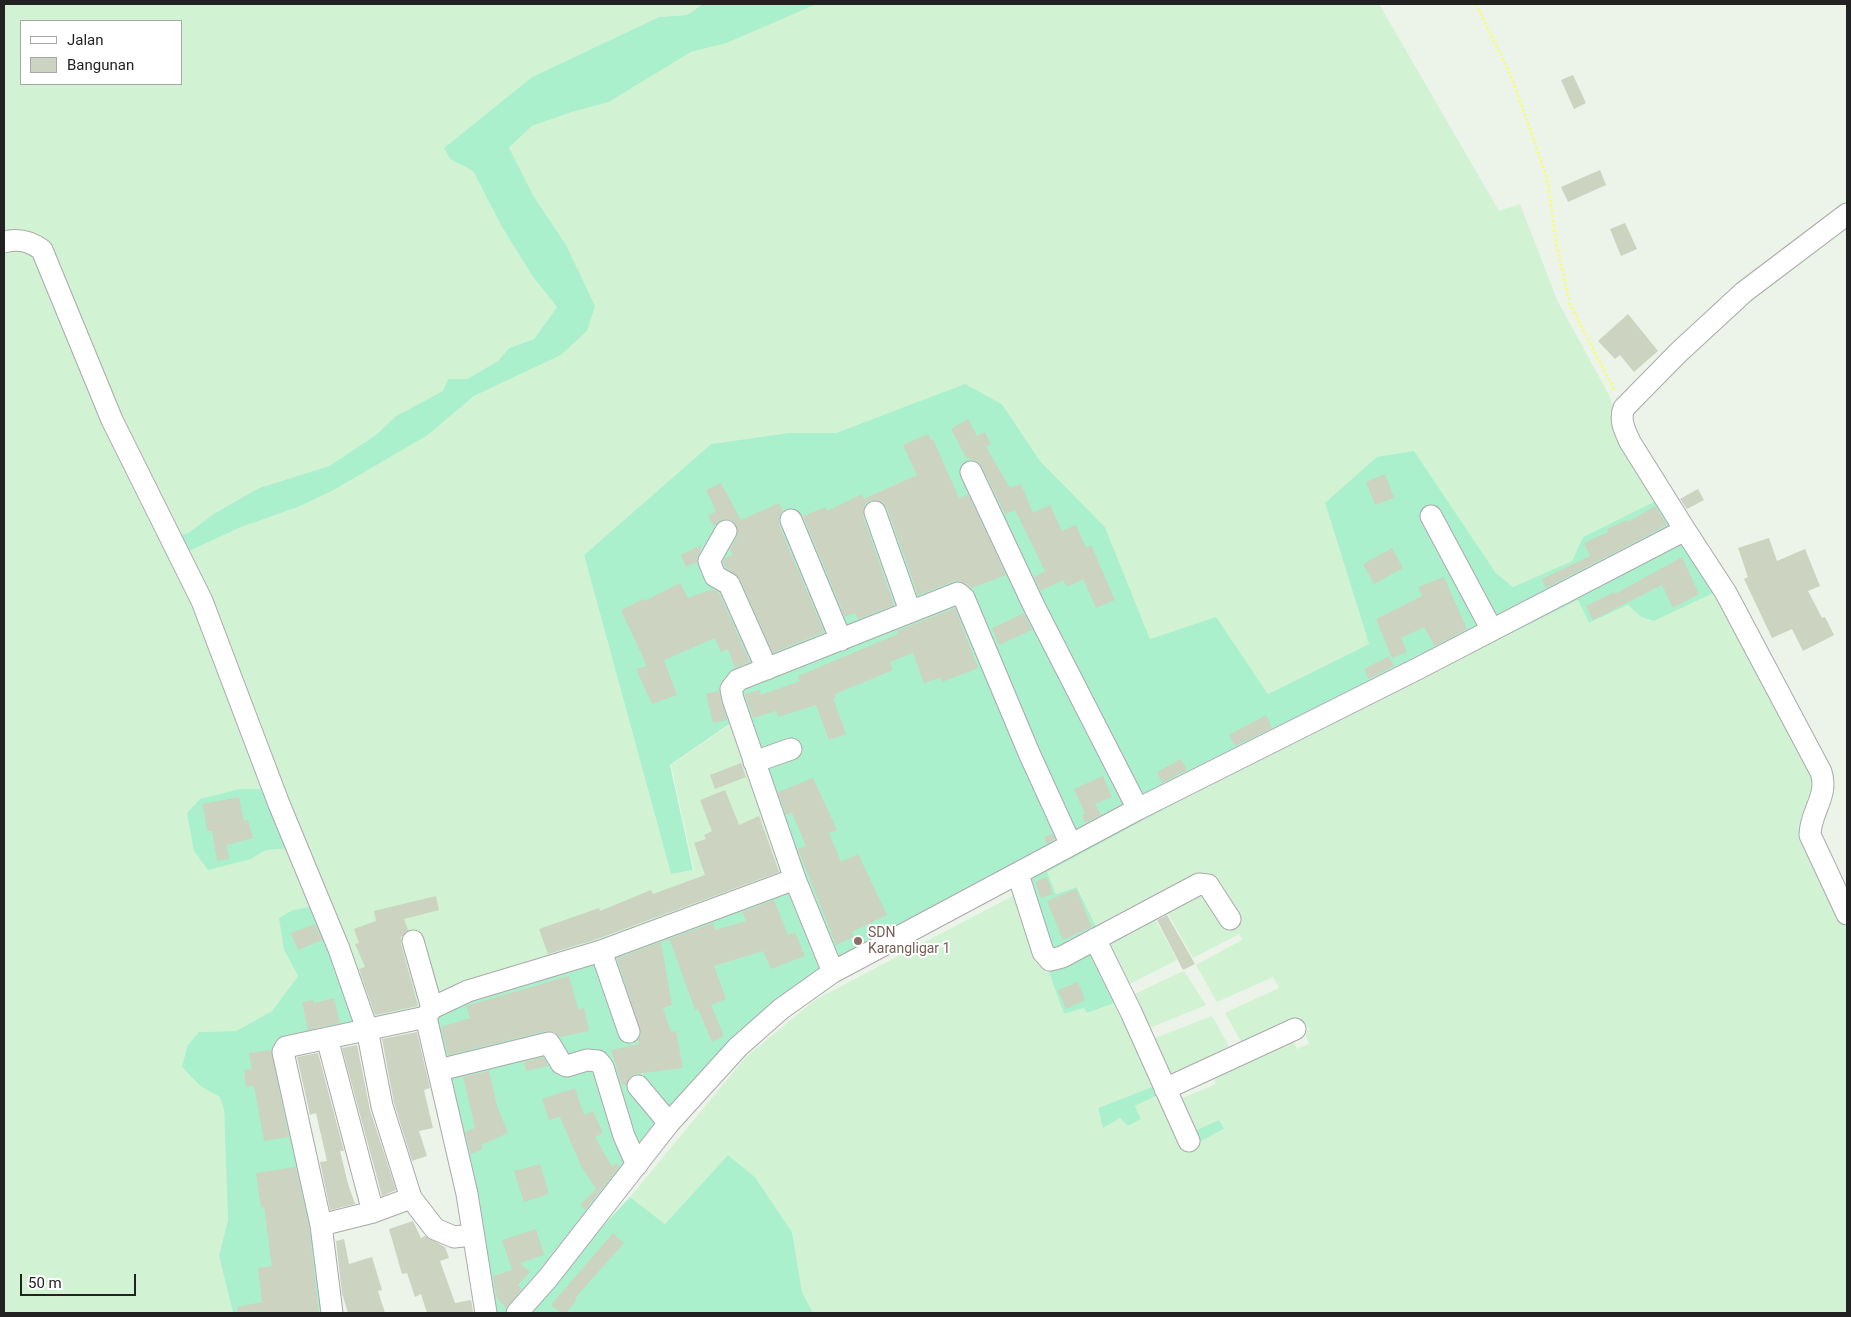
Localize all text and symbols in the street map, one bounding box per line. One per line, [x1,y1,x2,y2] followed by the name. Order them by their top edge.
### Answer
[20,20,182,85] legend
[67,31,104,49] text: Jalan
[67,56,134,74] text: Bangunan
[868,925,950,958] place label: SDN Karangligar 1
[852,935,864,947] marker: SDN Karangligar 1
[22,1264,139,1296] scale bar
[28,1274,62,1292] text: 50 m

